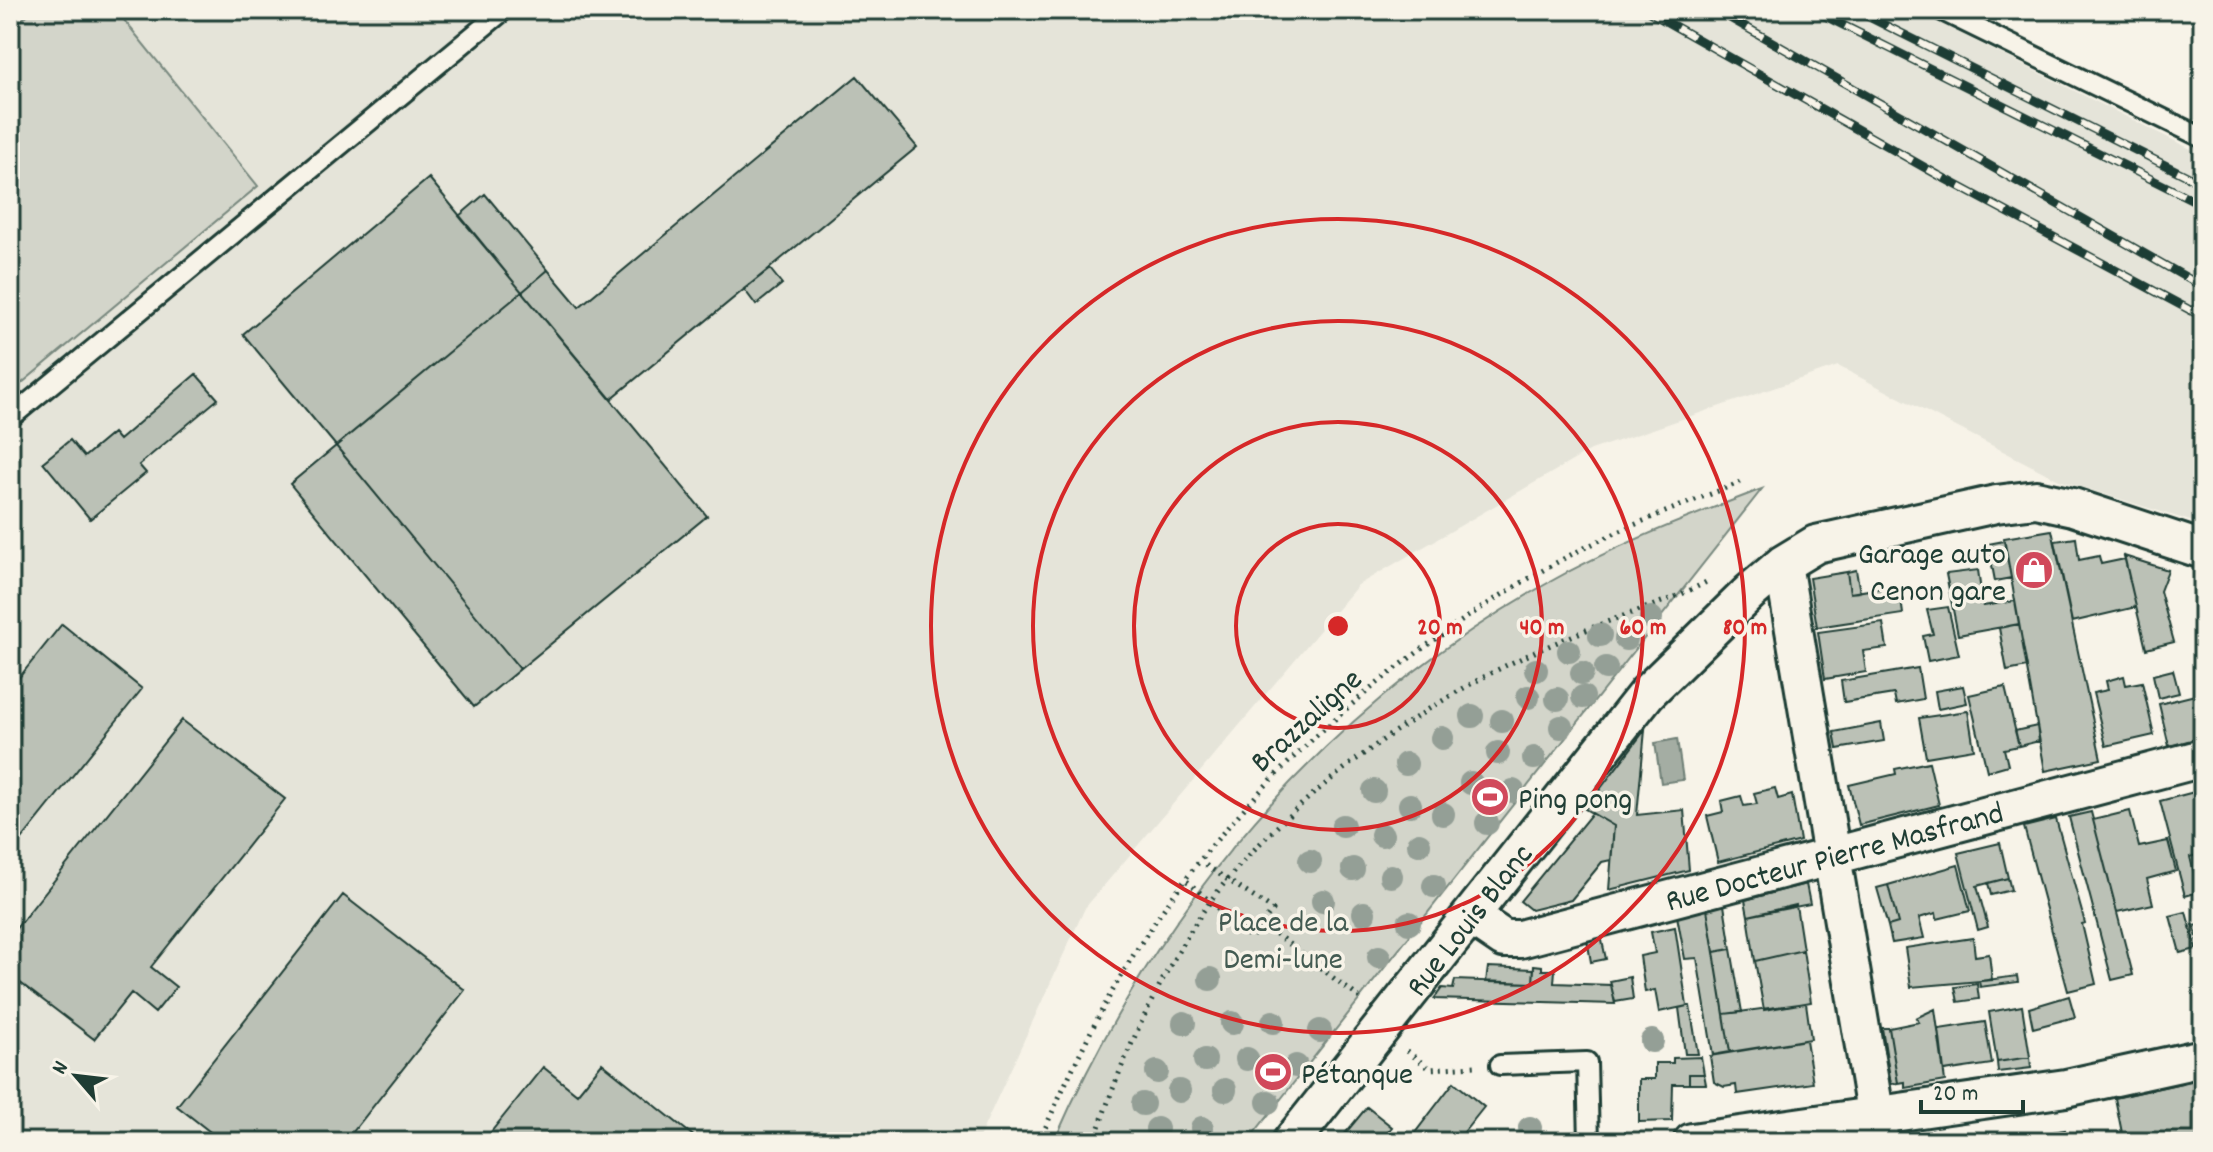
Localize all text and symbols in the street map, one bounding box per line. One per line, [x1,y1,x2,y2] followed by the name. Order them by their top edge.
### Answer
[1858,534,2006,617] place label: Garage auto Cenon gare
[2013,549,2055,591] shop icon: Garage auto Cenon gare
[1324,612,1352,640] centre of rings
[1417,612,1463,646] text: 20 m
[1519,612,1565,646] text: 40 m
[1620,612,1666,646] text: 60 m
[1723,612,1767,646] text: 80 m
[1242,660,1375,786] street label: Brazzaligne
[1469,776,1511,818] sports icon: Ping pong
[1518,779,1632,825] place label: Ping pong
[1661,793,2009,927] street label: Rue Docteur Pierre Masfrand
[1397,835,1547,1009] street label: Rue Louis Blanc
[1218,902,1349,985] park label: Place de la Demi-lune
[36,1036,116,1116] north arrow
[1252,1051,1294,1093] sports icon: Pétanque
[1301,1054,1413,1100] place label: Pétanque
[45,1056,78,1080] text: N
[1921,1064,2023,1114] scale bar
[1933,1078,1979,1112] text: 20 m

